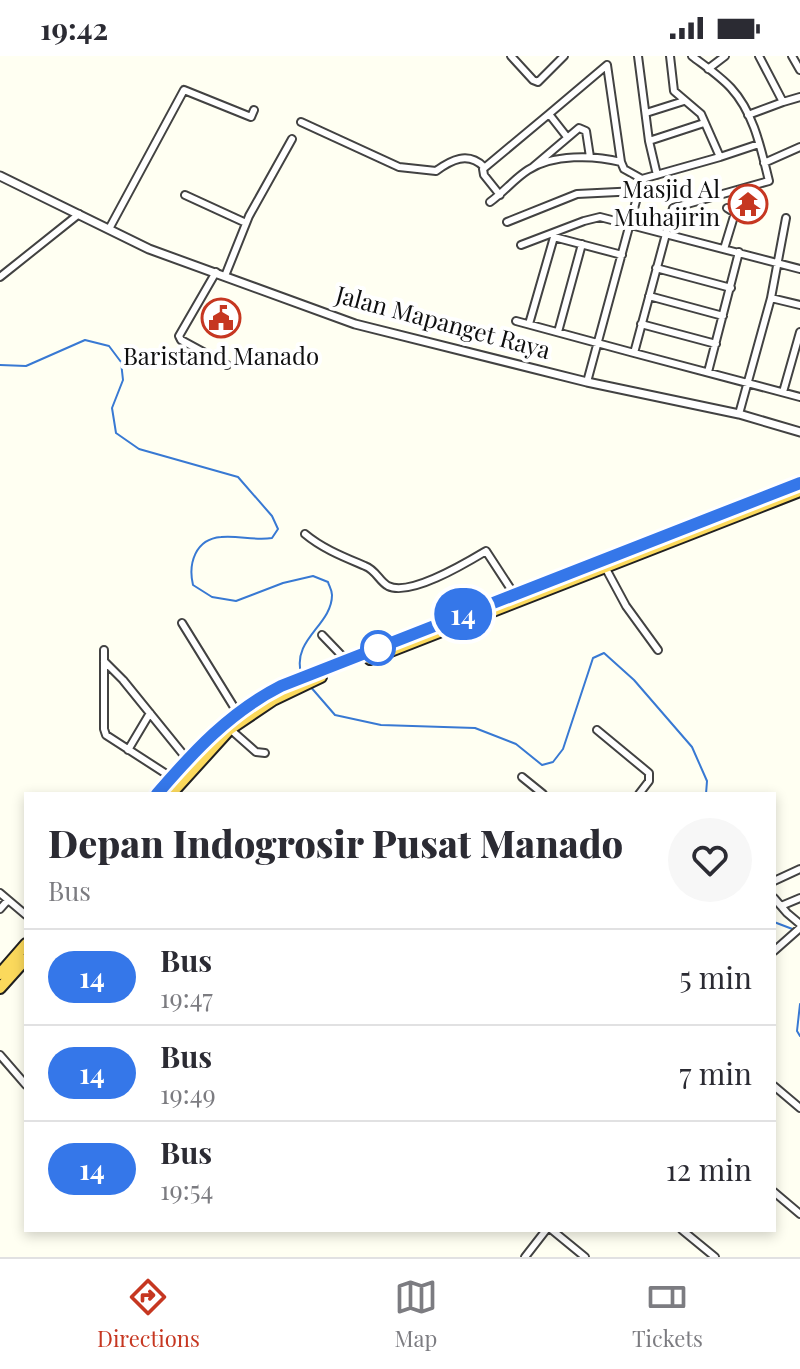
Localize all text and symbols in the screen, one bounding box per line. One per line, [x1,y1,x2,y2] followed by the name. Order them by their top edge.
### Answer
[40,8,108,48] text: 19:42
[614,172,720,232] place label: Masjid Al Muhajirin
[727,183,769,225] temple icon: Masjid Al Muhajirin
[332,277,554,365] street label: Jalan Mapanget Raya
[200,297,242,339] public building icon: Baristand Manado
[123,339,319,371] place label: Baristand Manado
[427,588,499,640] line badge: 14
[450,595,476,632] text: 14
[361,631,395,665] unlabelled marker
[48,817,623,868] text: Depan Indogrosir Pusat Manado
[668,818,752,902] button: heart
[48,873,91,908] text: Bus
[160,940,212,980] text: Bus
[679,957,752,997] text: 5 min
[79,958,105,995] text: 14
[160,980,213,1015] text: 19:47
[160,1036,212,1076] text: Bus
[679,1053,752,1093] text: 7 min
[79,1054,105,1091] text: 14
[160,1076,216,1111] text: 19:49
[160,1132,212,1172] text: Bus
[666,1149,752,1189] text: 12 min
[79,1150,105,1187] text: 14
[160,1172,213,1207] text: 19:54
[97,1275,200,1353] tab: Directions
[394,1275,438,1353] tab: Map
[632,1275,703,1353] tab: Tickets

